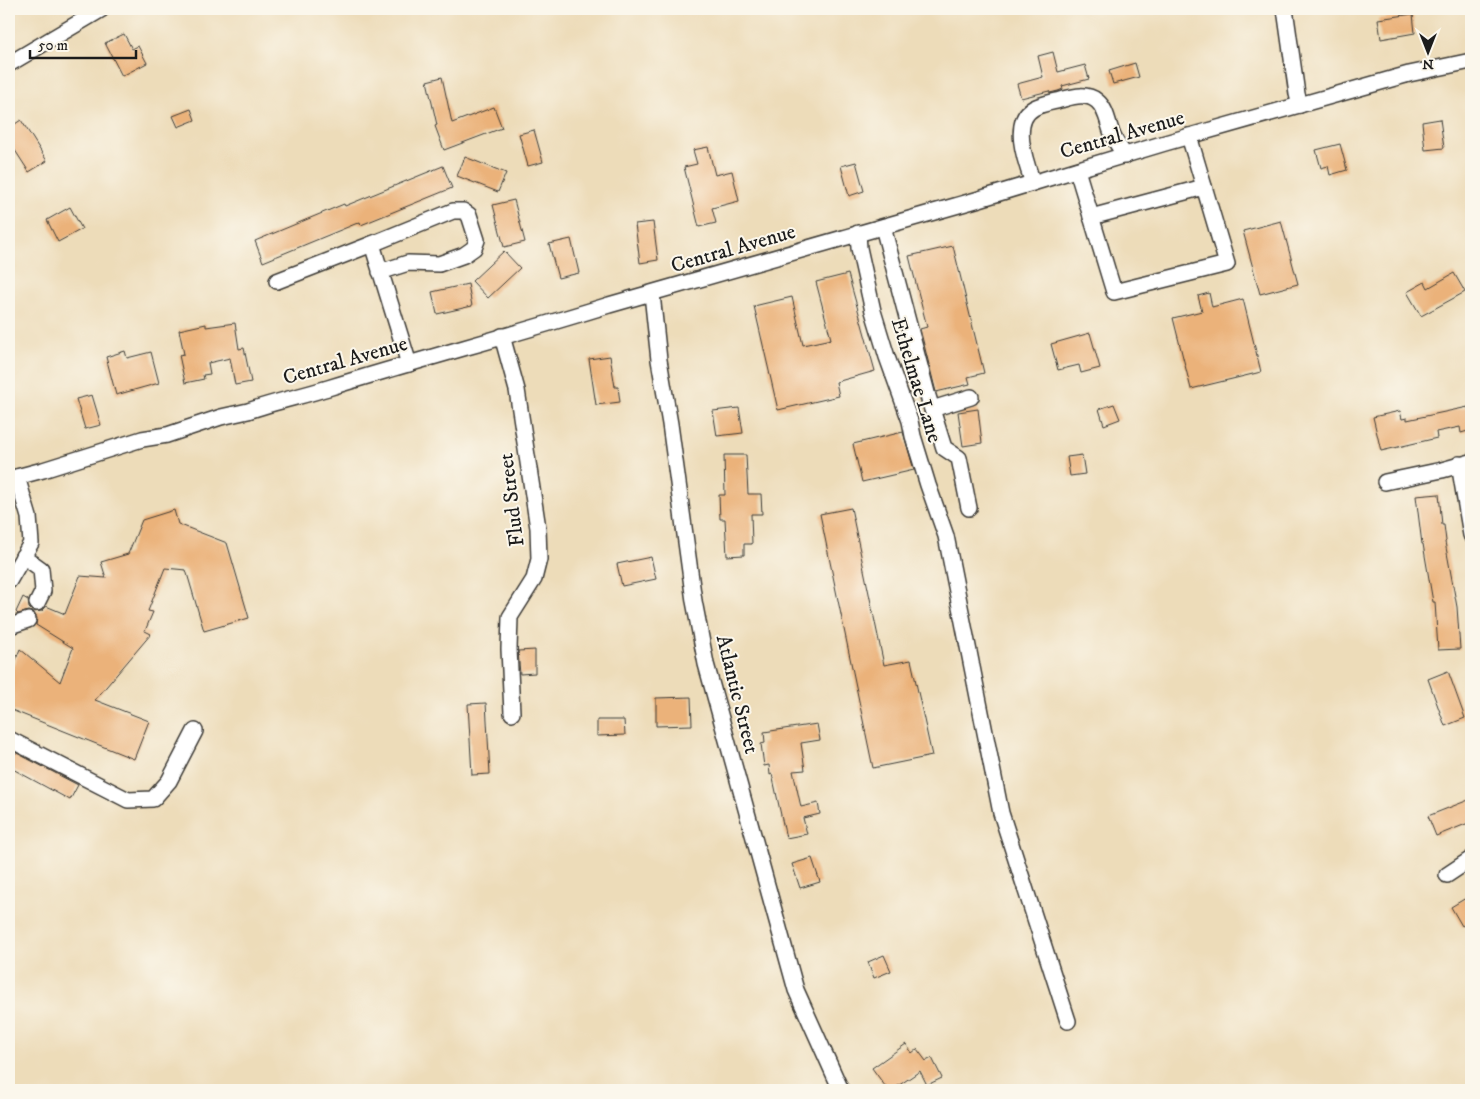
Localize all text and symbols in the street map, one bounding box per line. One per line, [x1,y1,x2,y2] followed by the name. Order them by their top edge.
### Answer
[30,28,136,60] scale bar
[1402,28,1452,78] north arrow
[38,36,68,55] text: 50 m
[1422,55,1434,73] text: N
[1057,105,1188,165] street label: Central Avenue
[668,219,799,279] street label: Central Avenue
[885,315,947,446] street label: Ethelmae Lane
[280,331,411,391] street label: Central Avenue
[493,451,531,548] street label: Flud Street
[710,632,764,757] street label: Atlantic Street

